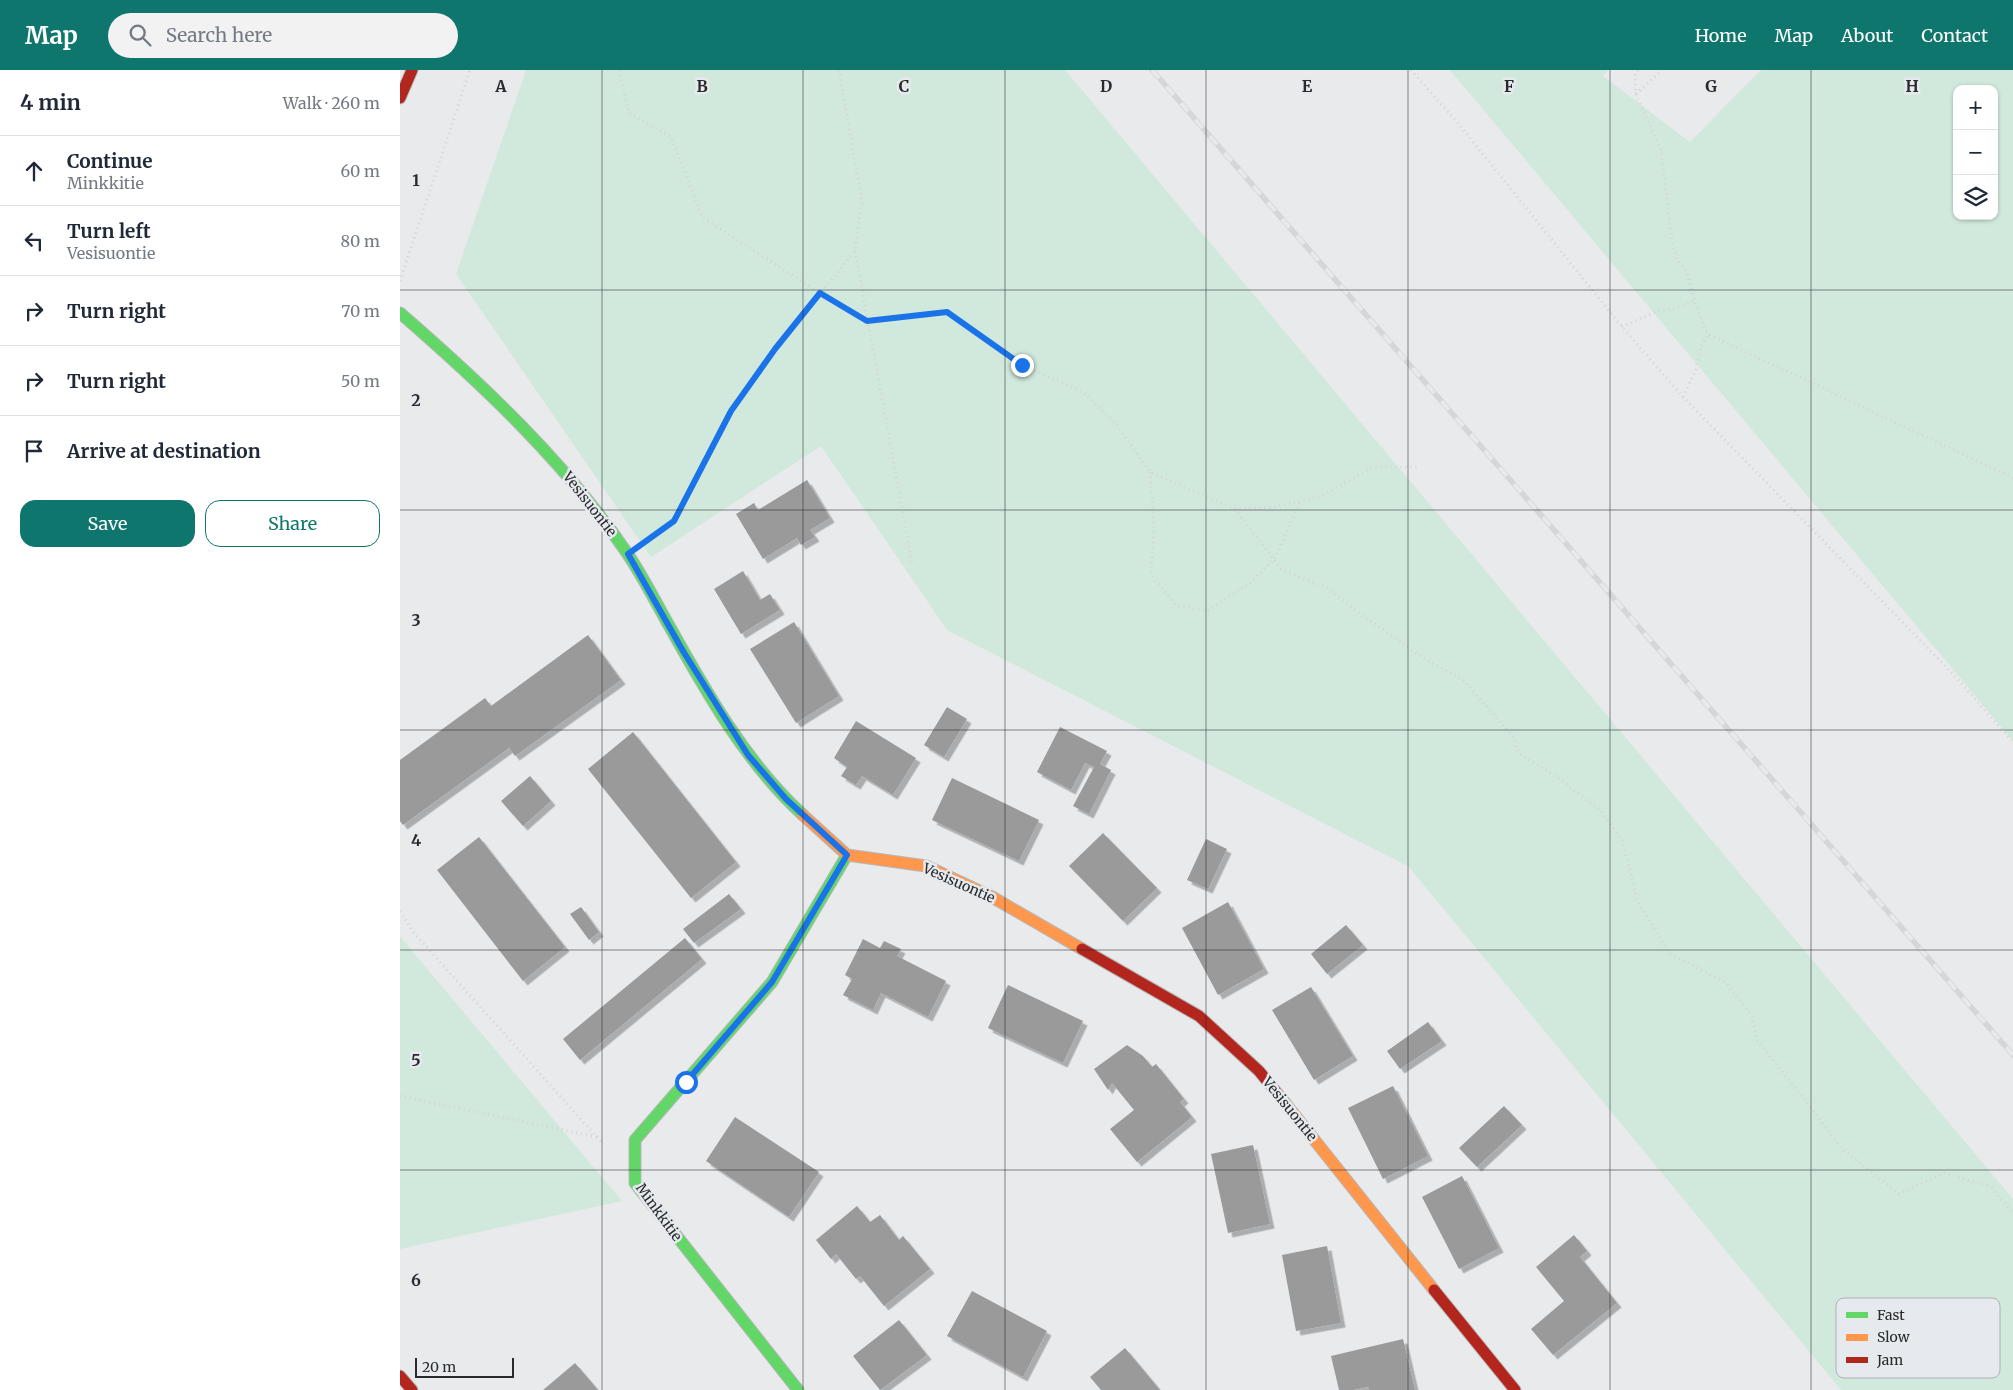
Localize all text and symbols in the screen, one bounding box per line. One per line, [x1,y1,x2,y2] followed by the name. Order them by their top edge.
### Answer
[108,13,458,58] search box
[25,20,78,51] text: Map
[126,21,154,49] icon: search
[166,23,272,47] text: Search here
[1695,24,1747,47] text: Home
[1775,24,1813,47] text: Map
[1841,24,1893,47] text: About
[1921,24,1988,47] text: Contact
[494,76,507,96] text: A
[696,76,708,96] text: B
[899,76,909,96] text: C
[1100,76,1112,96] text: D
[1302,76,1313,96] text: E
[1504,76,1514,96] text: F
[1705,76,1717,96] text: G
[1905,76,1919,96] text: H
[1953,85,1998,220] map controls
[1953,85,1998,130] button: +
[20,89,81,116] text: 4 min
[283,93,380,113] text: Walk · 260 m
[1953,130,1998,175] button: −
[67,149,153,173] text: Continue
[20,157,48,185] icon: ahead
[340,161,380,181] text: 60 m
[412,170,420,190] text: 1
[67,173,144,193] text: Minkkitie
[1953,175,1998,220] button: layers
[67,219,151,243] text: Turn left
[20,227,48,255] icon: left
[341,231,380,251] text: 80 m
[67,243,155,263] text: Vesisuontie
[20,297,48,325] icon: right
[67,299,166,323] text: Turn right
[341,301,380,321] text: 70 m
[1011,354,1034,377] route end
[20,367,48,395] icon: right
[67,369,166,393] text: Turn right
[341,371,380,391] text: 50 m
[411,390,421,410] text: 2
[20,437,48,465] icon: arrive
[67,439,261,463] text: Arrive at destination
[558,467,621,540] street label: Vesisuontie
[20,500,195,547] button: Save
[205,500,380,547] button: Share
[411,610,421,630] text: 3
[411,830,421,850] text: 4
[919,859,998,907] street label: Vesisuontie
[411,1050,421,1070] text: 5
[675,1071,698,1094] route start
[1258,1073,1321,1145] street label: Vesisuontie
[632,1180,686,1244] street label: Minkkitie
[411,1270,421,1290] text: 6
[1836,1298,2000,1378] legend
[1877,1306,1905,1324] text: Fast
[1877,1328,1910,1346] text: Slow
[1876,1351,1903,1369] text: Jam
[415,1355,514,1378] scale bar
[422,1358,456,1376] text: 20 m

